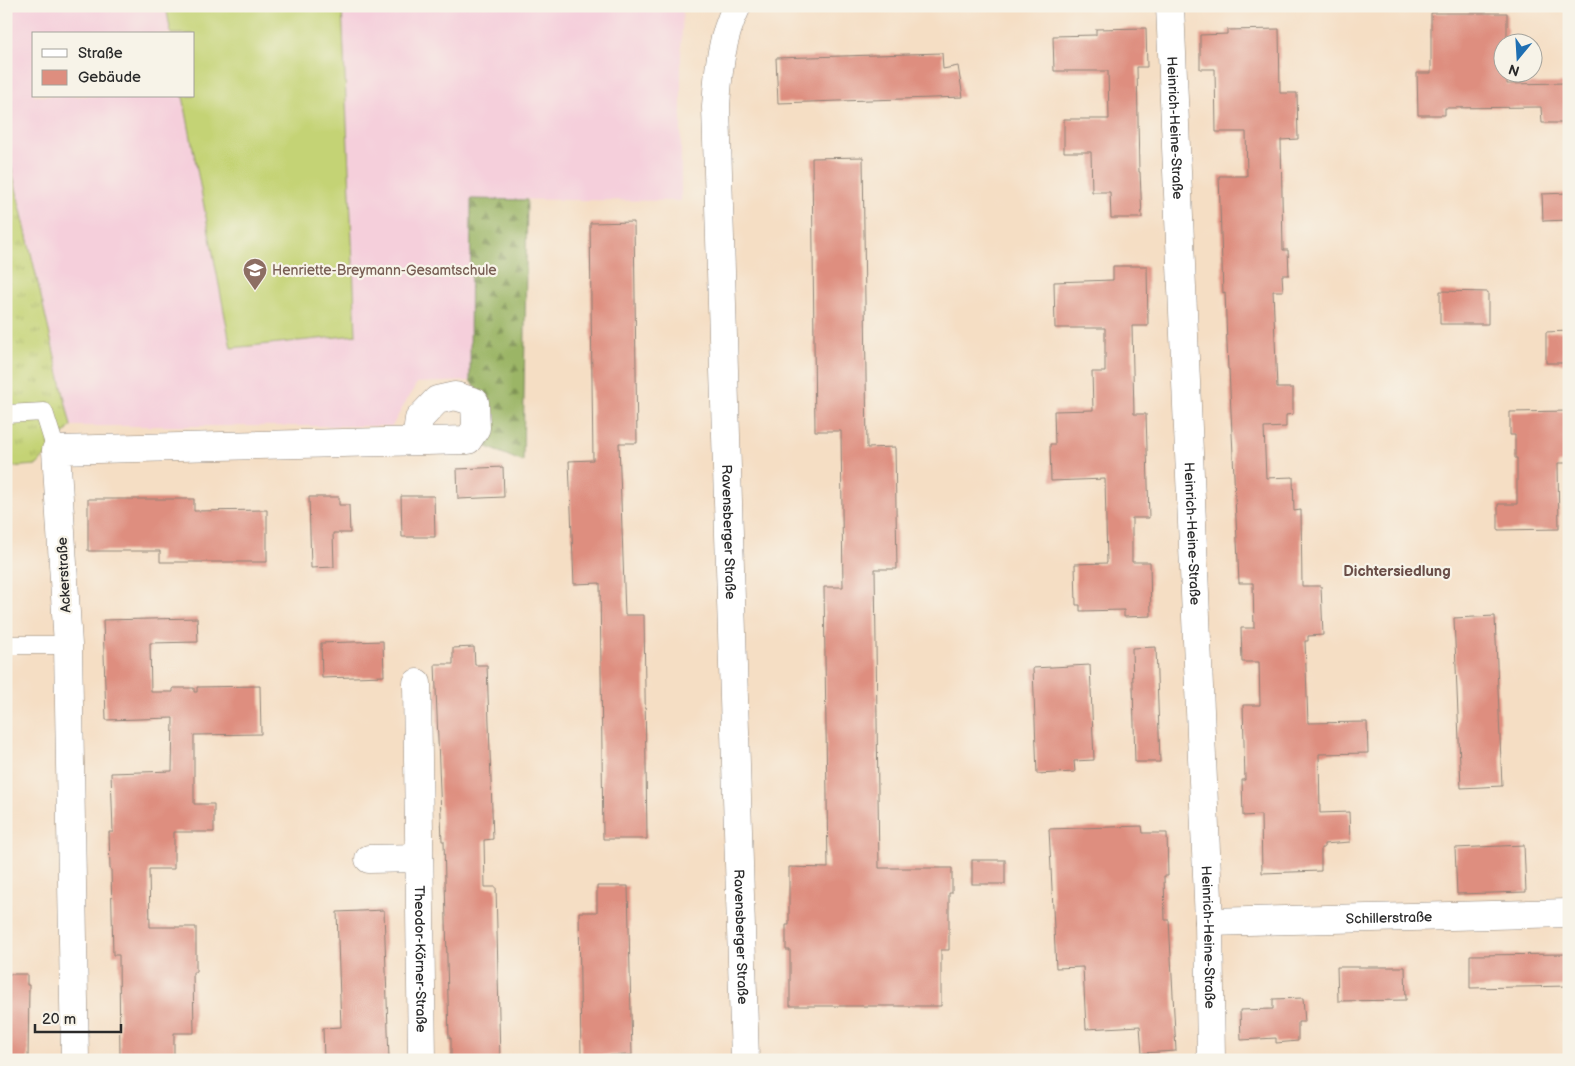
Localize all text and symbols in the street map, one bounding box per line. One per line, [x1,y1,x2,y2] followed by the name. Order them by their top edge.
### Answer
[32,32,195,98] legend
[1492,32,1542,82] north arrow
[78,44,123,63] text: Straße
[1164,56,1187,200] street label: Heinrich-Heine-Straße
[1507,60,1522,80] text: N
[78,68,141,87] text: Gebäude
[242,257,268,291] school or university icon: Henriette-Breymann-Gesamtschule
[272,262,497,279] place label: Henriette-Breymann-Gesamtschule
[1181,462,1204,605] street label: Heinrich-Heine-Straße
[718,464,739,600] street label: Ravensberger Straße
[54,537,74,613] street label: Ackerstraße
[1343,562,1451,581] district label: Dichtersiedlung
[1198,865,1219,1009] street label: Heinrich-Heine-Straße
[731,869,752,1005] street label: Ravensberger Straße
[411,885,430,1033] street label: Theodor-Körner-Straße
[1345,908,1432,927] street label: Schillerstraße
[35,1001,121,1033] scale bar
[42,1010,76,1029] text: 20 m

